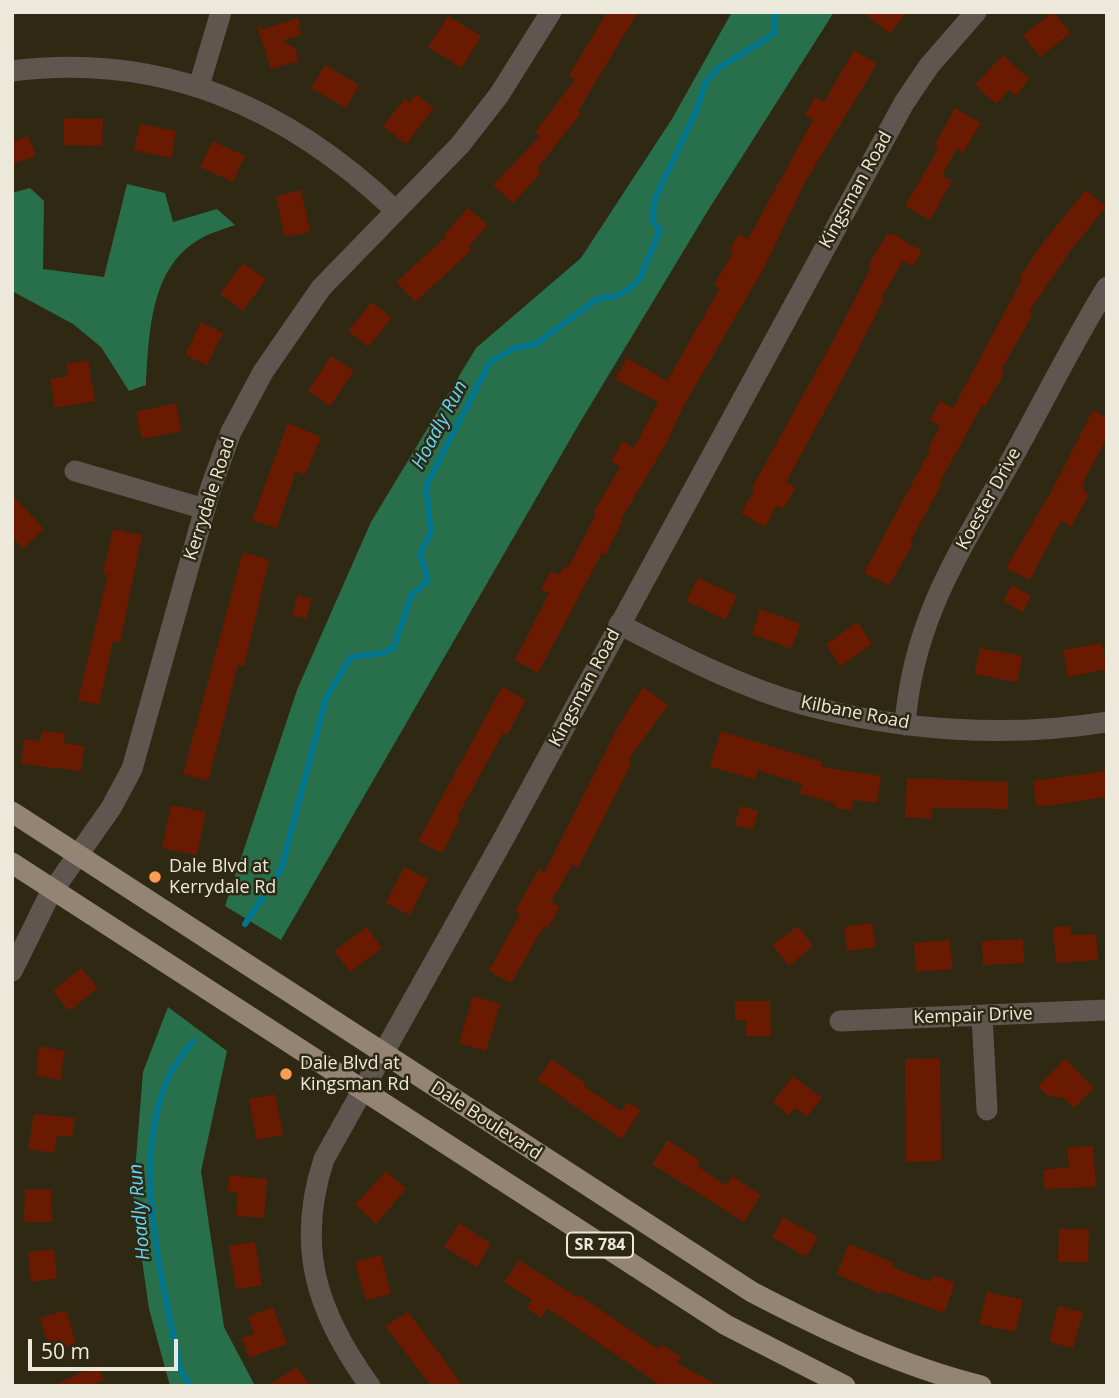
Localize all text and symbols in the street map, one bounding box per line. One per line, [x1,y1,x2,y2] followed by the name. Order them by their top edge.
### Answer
[815,128,897,252] street label: Kingsman Road
[407,377,473,473] water label: Hoadly Run
[180,435,240,563] street label: Kerrydale Road
[952,444,1026,554] street label: Koester Drive
[545,625,625,751] street label: Kingsman Road
[799,692,911,734] street label: Kilbane Road
[169,856,276,898] place label: Dale Blvd at Kerrydale Rd
[147,869,163,885] marker: Dale Blvd at Kerrydale Rd
[913,1003,1033,1029] street label: Kempair Drive
[300,1053,409,1096] place label: Dale Blvd at Kingsman Rd
[278,1066,294,1082] marker: Dale Blvd at Kingsman Rd
[426,1077,546,1165] street label: Dale Boulevard
[124,1163,156,1261] water label: Hoadly Run
[567,1232,633,1258] road number: SR 784
[32,1324,182,1368] scale bar
[41,1337,90,1365] text: 50 m

